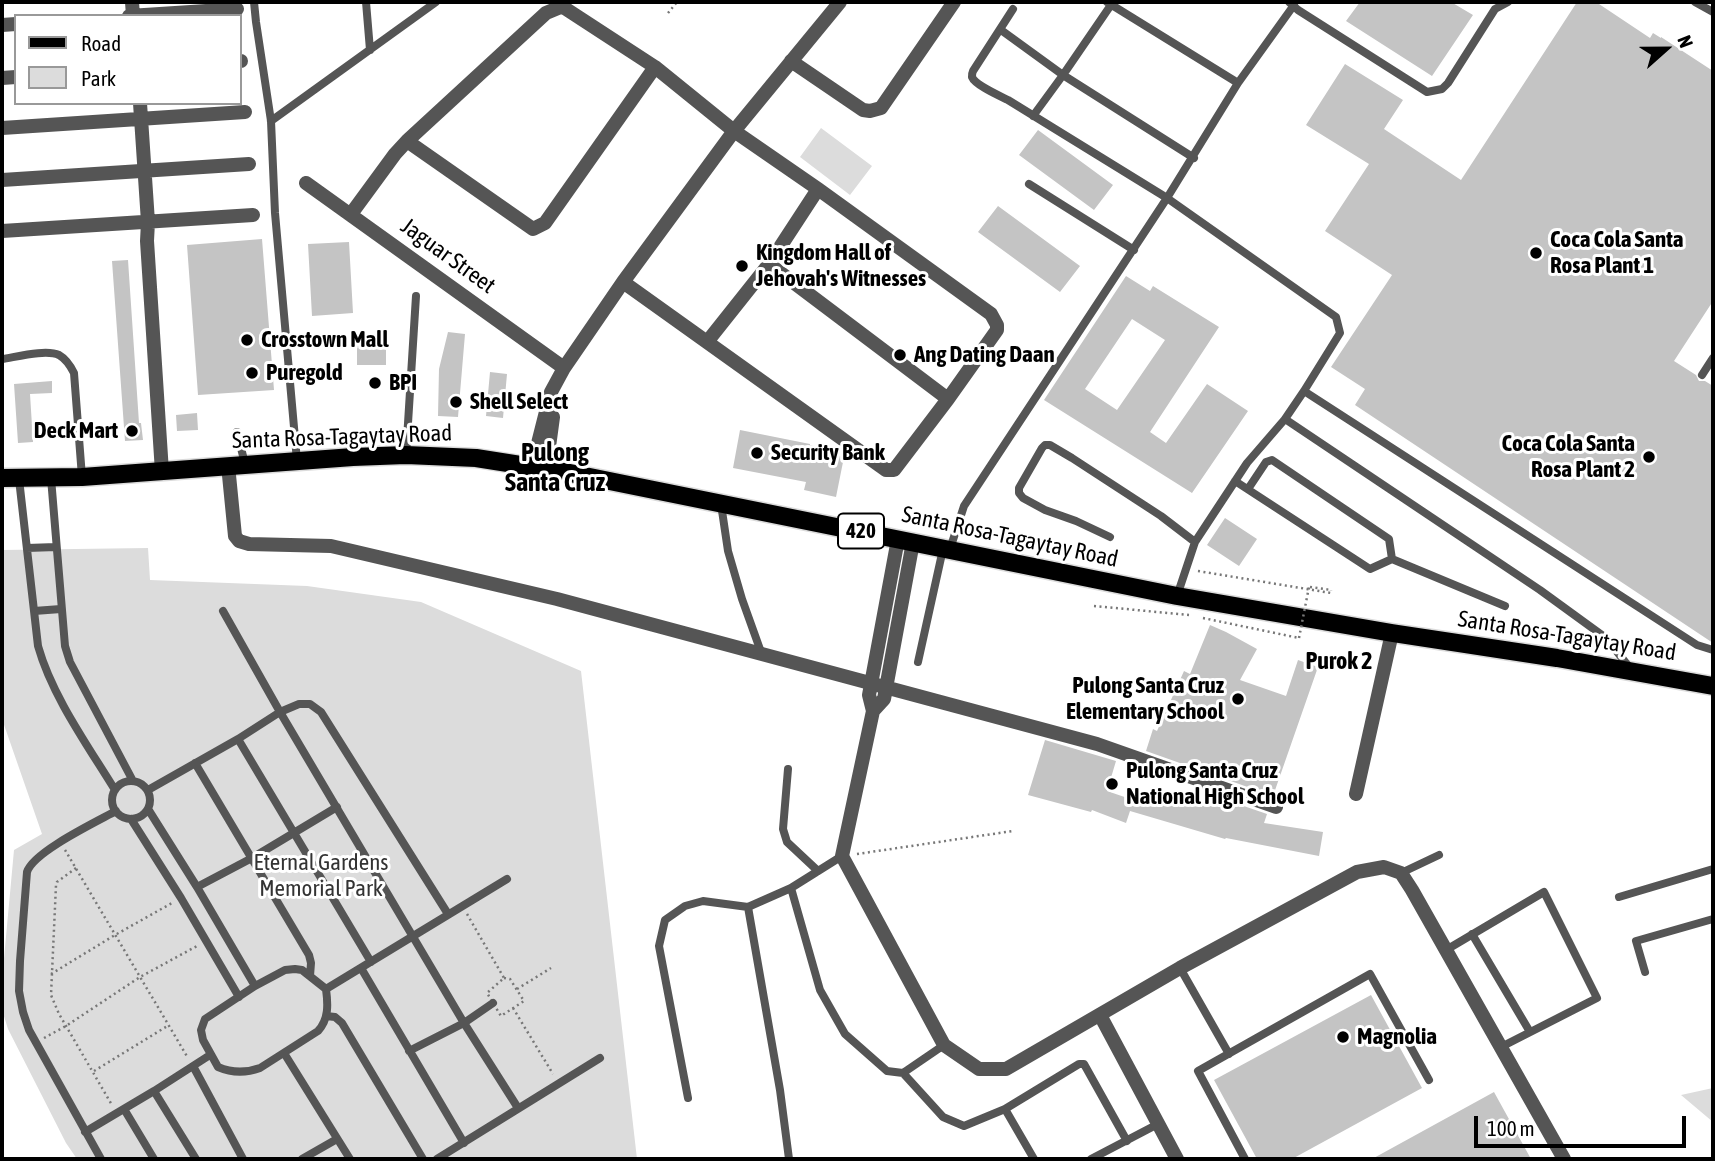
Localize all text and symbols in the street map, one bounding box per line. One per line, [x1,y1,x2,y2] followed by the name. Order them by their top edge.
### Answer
[14,14,242,105] legend
[1631,14,1701,84] north arrow
[81,31,121,55] text: Road
[1673,32,1698,51] text: N
[81,66,116,90] text: Park
[395,212,501,300] street label: Jaguar Street
[1550,226,1683,280] place label: Coca Cola Santa Rosa Plant 1
[756,239,926,293] place label: Kingdom Hall of Jehovah's Witnesses
[1528,245,1544,261] marker: Coca Cola Santa Rosa Plant 1
[734,258,750,274] marker: Kingdom Hall of Jehovah's Witnesses
[261,326,388,354] place label: Crosstown Mall
[239,332,255,348] marker: Crosstown Mall
[914,341,1055,369] place label: Ang Dating Daan
[892,347,908,363] marker: Ang Dating Daan
[266,359,343,387] place label: Puregold
[244,365,260,381] marker: Puregold
[389,369,417,397] place label: BPI
[367,375,383,391] marker: BPI
[470,388,568,416] place label: Shell Select
[448,394,464,410] marker: Shell Select
[34,417,118,445] place label: Deck Mart
[231,419,453,455] street label: Santa Rosa-Tagaytay Road
[124,423,140,439] marker: Deck Mart
[1502,430,1635,484] place label: Coca Cola Santa Rosa Plant 2
[505,437,605,498] district label: Pulong Santa Cruz
[771,439,885,467] place label: Security Bank
[749,445,765,461] marker: Security Bank
[1641,449,1657,465] marker: Coca Cola Santa Rosa Plant 2
[899,501,1121,573] street label: Santa Rosa-Tagaytay Road
[838,514,884,548] road number: 420
[1456,605,1678,667] street label: Santa Rosa-Tagaytay Road
[1306,647,1372,675] district label: Purok 2
[1066,672,1224,726] place label: Pulong Santa Cruz Elementary School
[1230,691,1246,707] marker: Pulong Santa Cruz Elementary School
[1126,757,1304,811] place label: Pulong Santa Cruz National High School
[1104,776,1120,792] marker: Pulong Santa Cruz National High School
[254,849,388,903] park label: Eternal Gardens Memorial Park
[1357,1023,1437,1051] place label: Magnolia
[1335,1029,1351,1045] marker: Magnolia
[1477,1102,1689,1146] scale bar
[1487,1116,1535,1140] text: 100 m

